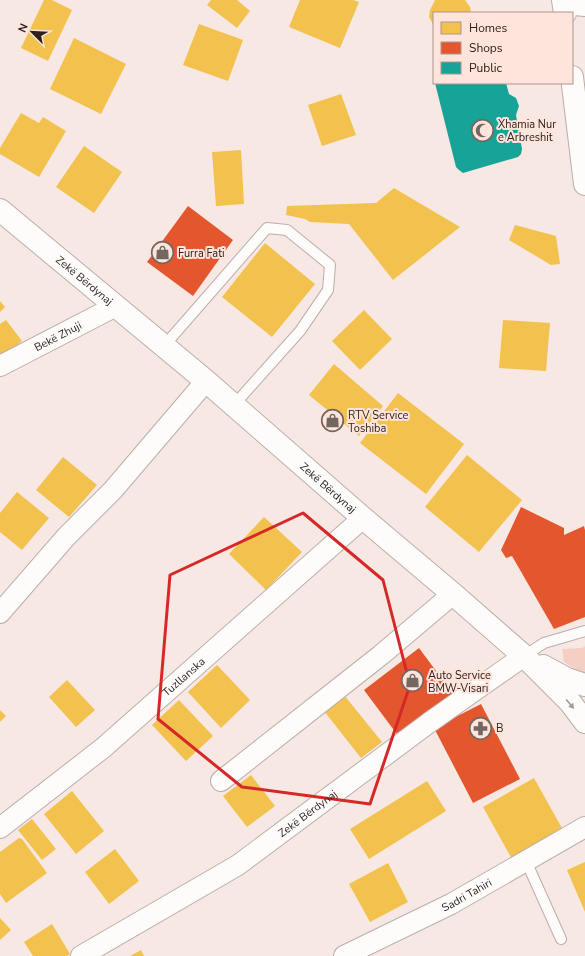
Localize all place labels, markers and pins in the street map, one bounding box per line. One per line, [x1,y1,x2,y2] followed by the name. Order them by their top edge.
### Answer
[470,117,496,143] mosque icon: Xhamia Nur e Arbreshit
[498,117,556,145] place label: Xhamia Nur e Arbreshit
[150,240,176,266] shop icon: Furra Fati
[178,246,225,261] place label: Furra Fati
[320,408,346,434] shop icon: RTV Service Toshiba
[348,408,408,436] place label: RTV Service Toshiba
[399,668,425,694] shop icon: Auto Service BMW-Visari
[428,668,491,696] place label: Auto Service BMW-Visari
[468,715,494,741] pharmacy icon: B
[496,721,503,736] place label: B

